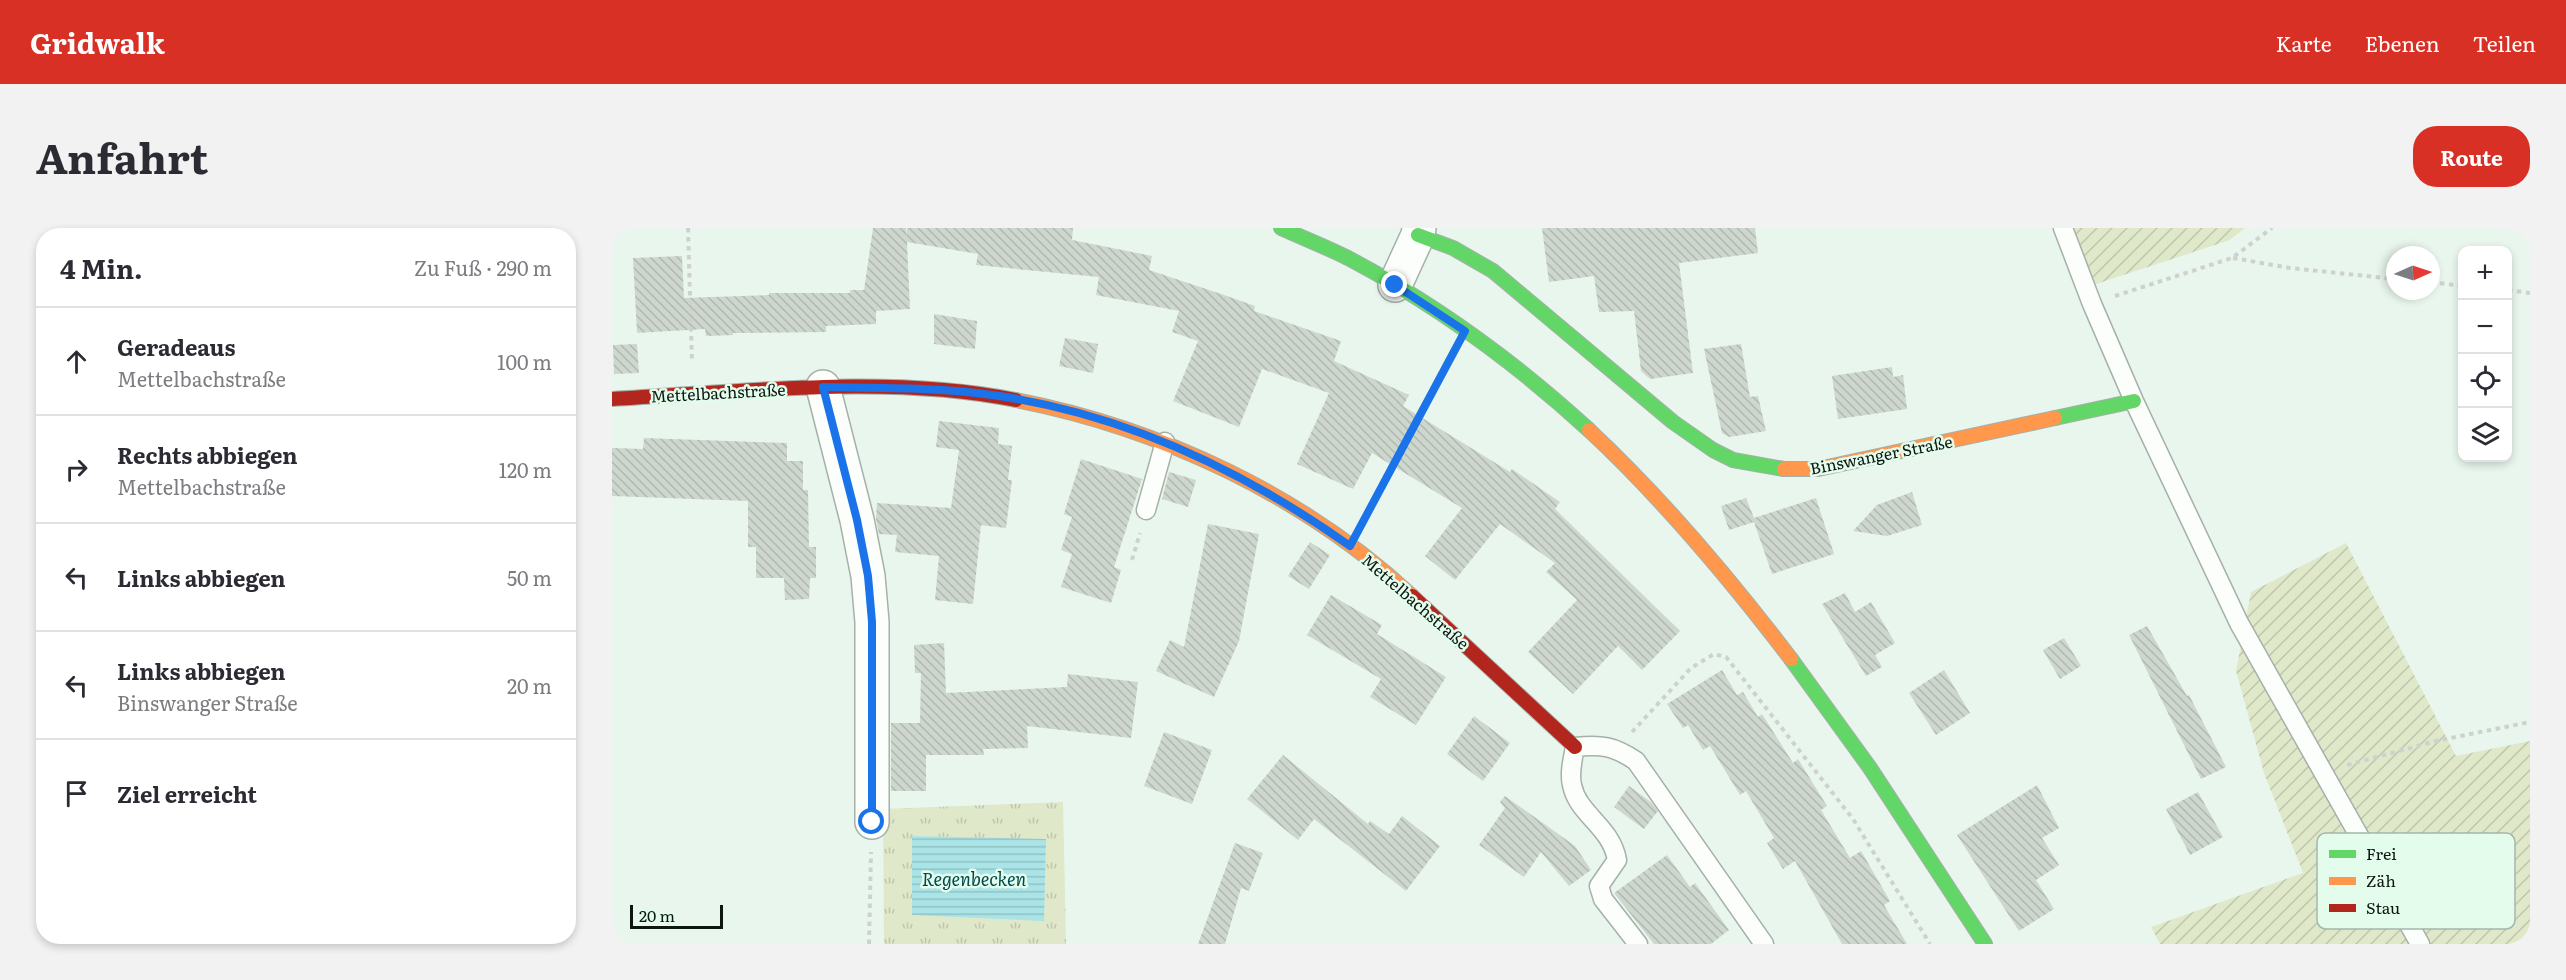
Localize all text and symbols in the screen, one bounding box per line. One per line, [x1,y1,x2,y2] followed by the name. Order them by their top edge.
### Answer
[30,21,165,63] text: Gridwalk
[2276,27,2332,58] text: Karte
[2365,27,2440,58] text: Ebenen
[2473,27,2536,58] text: Teilen
[36,125,208,187] text: Anfahrt
[2413,126,2530,187] button: Route
[2386,246,2440,300] north arrow
[2458,246,2512,462] map controls
[2458,246,2512,300] button: +
[60,248,143,287] text: 4 Min.
[414,252,552,282] text: Zu Fuß · 290 m
[1381,271,1407,297] route end
[2458,300,2512,354] button: −
[117,330,235,363] text: Geradeaus
[60,345,93,378] icon: ahead
[497,346,552,376] text: 100 m
[2458,354,2512,408] button: locate
[117,363,286,393] text: Mettelbachstraße
[650,376,786,408] street label: Mettelbachstraße
[2458,408,2512,462] button: layers
[1808,428,1954,480] street label: Binswanger Straße
[117,438,297,471] text: Rechts abbiegen
[60,453,93,486] icon: right
[499,454,552,484] text: 120 m
[117,471,286,501] text: Mettelbachstraße
[1357,548,1475,654] street label: Mettelbachstraße
[60,561,93,594] icon: left
[117,561,286,594] text: Links abbiegen
[507,562,552,592] text: 50 m
[117,654,286,687] text: Links abbiegen
[60,669,93,702] icon: left
[507,670,552,700] text: 20 m
[117,687,298,717] text: Binswanger Straße
[60,777,93,810] icon: arrive
[117,777,257,810] text: Ziel erreicht
[858,808,884,834] route start
[2317,833,2515,929] legend
[2366,841,2397,865] text: Frei
[922,865,1026,892] water label: Regenbecken
[2366,868,2396,892] text: Zäh
[2366,895,2400,919] text: Stau
[630,902,723,930] scale bar
[639,903,675,927] text: 20 m

